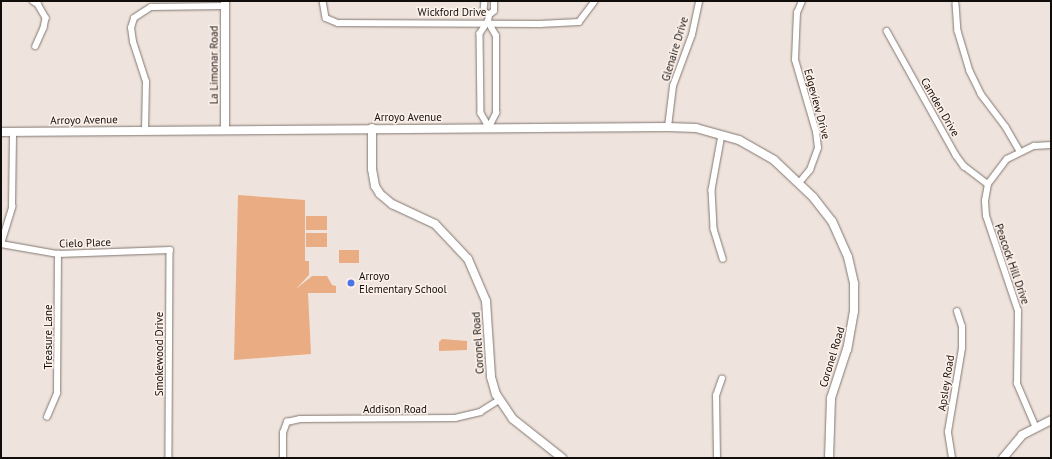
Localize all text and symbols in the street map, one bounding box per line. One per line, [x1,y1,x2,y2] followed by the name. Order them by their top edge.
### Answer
[418,5,486,19] street label: Wickford Drive
[659,15,691,83] street label: Glenaire Drive
[207,26,221,104] street label: La Limonar Road
[801,67,833,141] street label: Edgeview Drive
[918,75,962,139] street label: Camden Drive
[374,110,442,124] street label: Arroyo Avenue
[50,113,118,127] street label: Arroyo Avenue
[992,222,1032,306] street label: Peacock Hill Drive
[59,235,111,251] street label: Cielo Place
[359,270,447,296] place label: Arroyo Elementary School
[346,278,356,288] marker: Arroyo Elementary School
[41,304,55,370] street label: Treasure Lane
[469,311,487,375] street label: Coronel Road
[152,312,166,396] street label: Smokewood Drive
[817,325,847,389] street label: Coronel Road
[935,354,957,412] street label: Apsley Road
[363,402,427,416] street label: Addison Road

